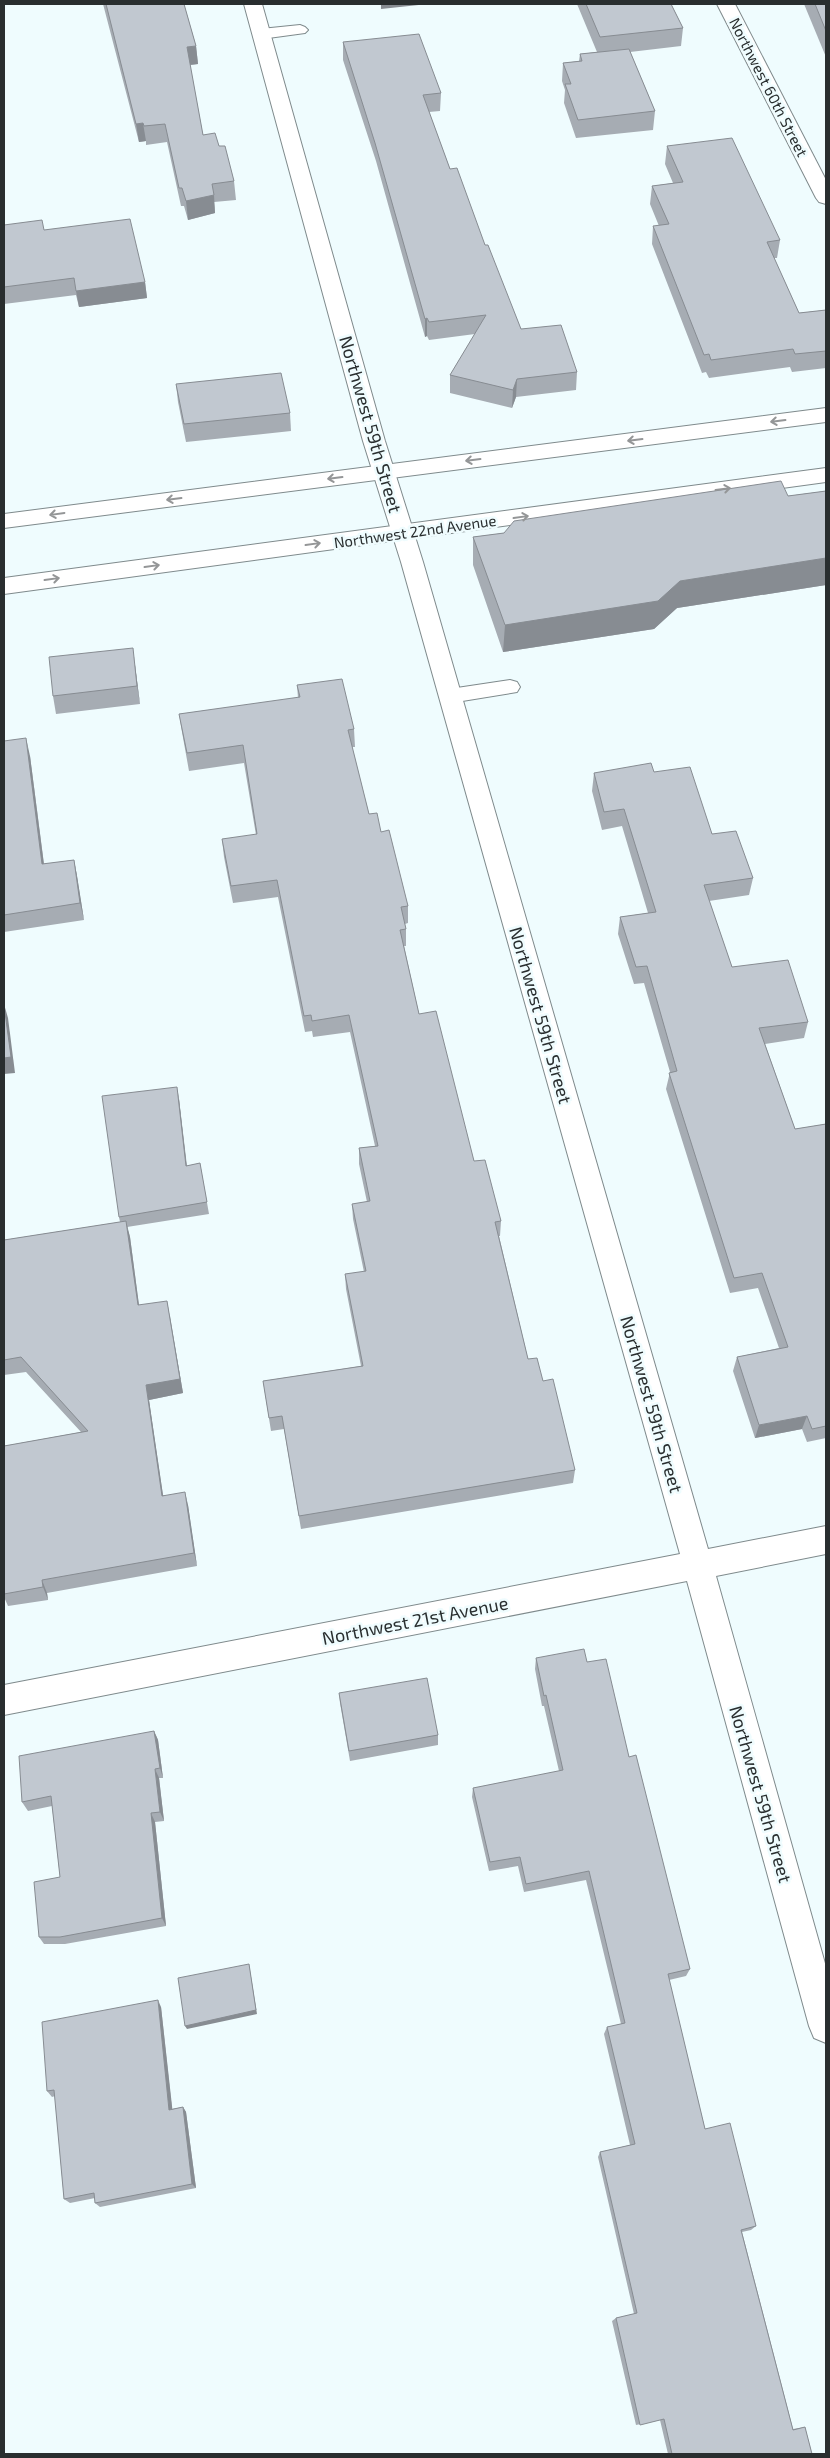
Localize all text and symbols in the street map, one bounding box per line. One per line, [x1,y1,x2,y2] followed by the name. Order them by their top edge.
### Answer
[726,14,812,160] street label: Northwest 60th Street
[335,333,407,515] street label: Northwest 59th Street
[770,416,786,426] one-way arrow
[627,435,643,445] one-way arrow
[466,455,482,465] one-way arrow
[327,473,343,483] one-way arrow
[715,484,731,494] one-way arrow
[166,494,182,504] one-way arrow
[50,509,66,519] one-way arrow
[333,511,497,551] street label: Northwest 22nd Avenue
[513,511,529,521] one-way arrow
[305,539,321,549] one-way arrow
[144,561,160,571] one-way arrow
[44,574,60,584] one-way arrow
[505,924,577,1106] street label: Northwest 59th Street
[616,1313,688,1495] street label: Northwest 59th Street
[320,1591,510,1649] street label: Northwest 21st Avenue
[725,1703,797,1885] street label: Northwest 59th Street

